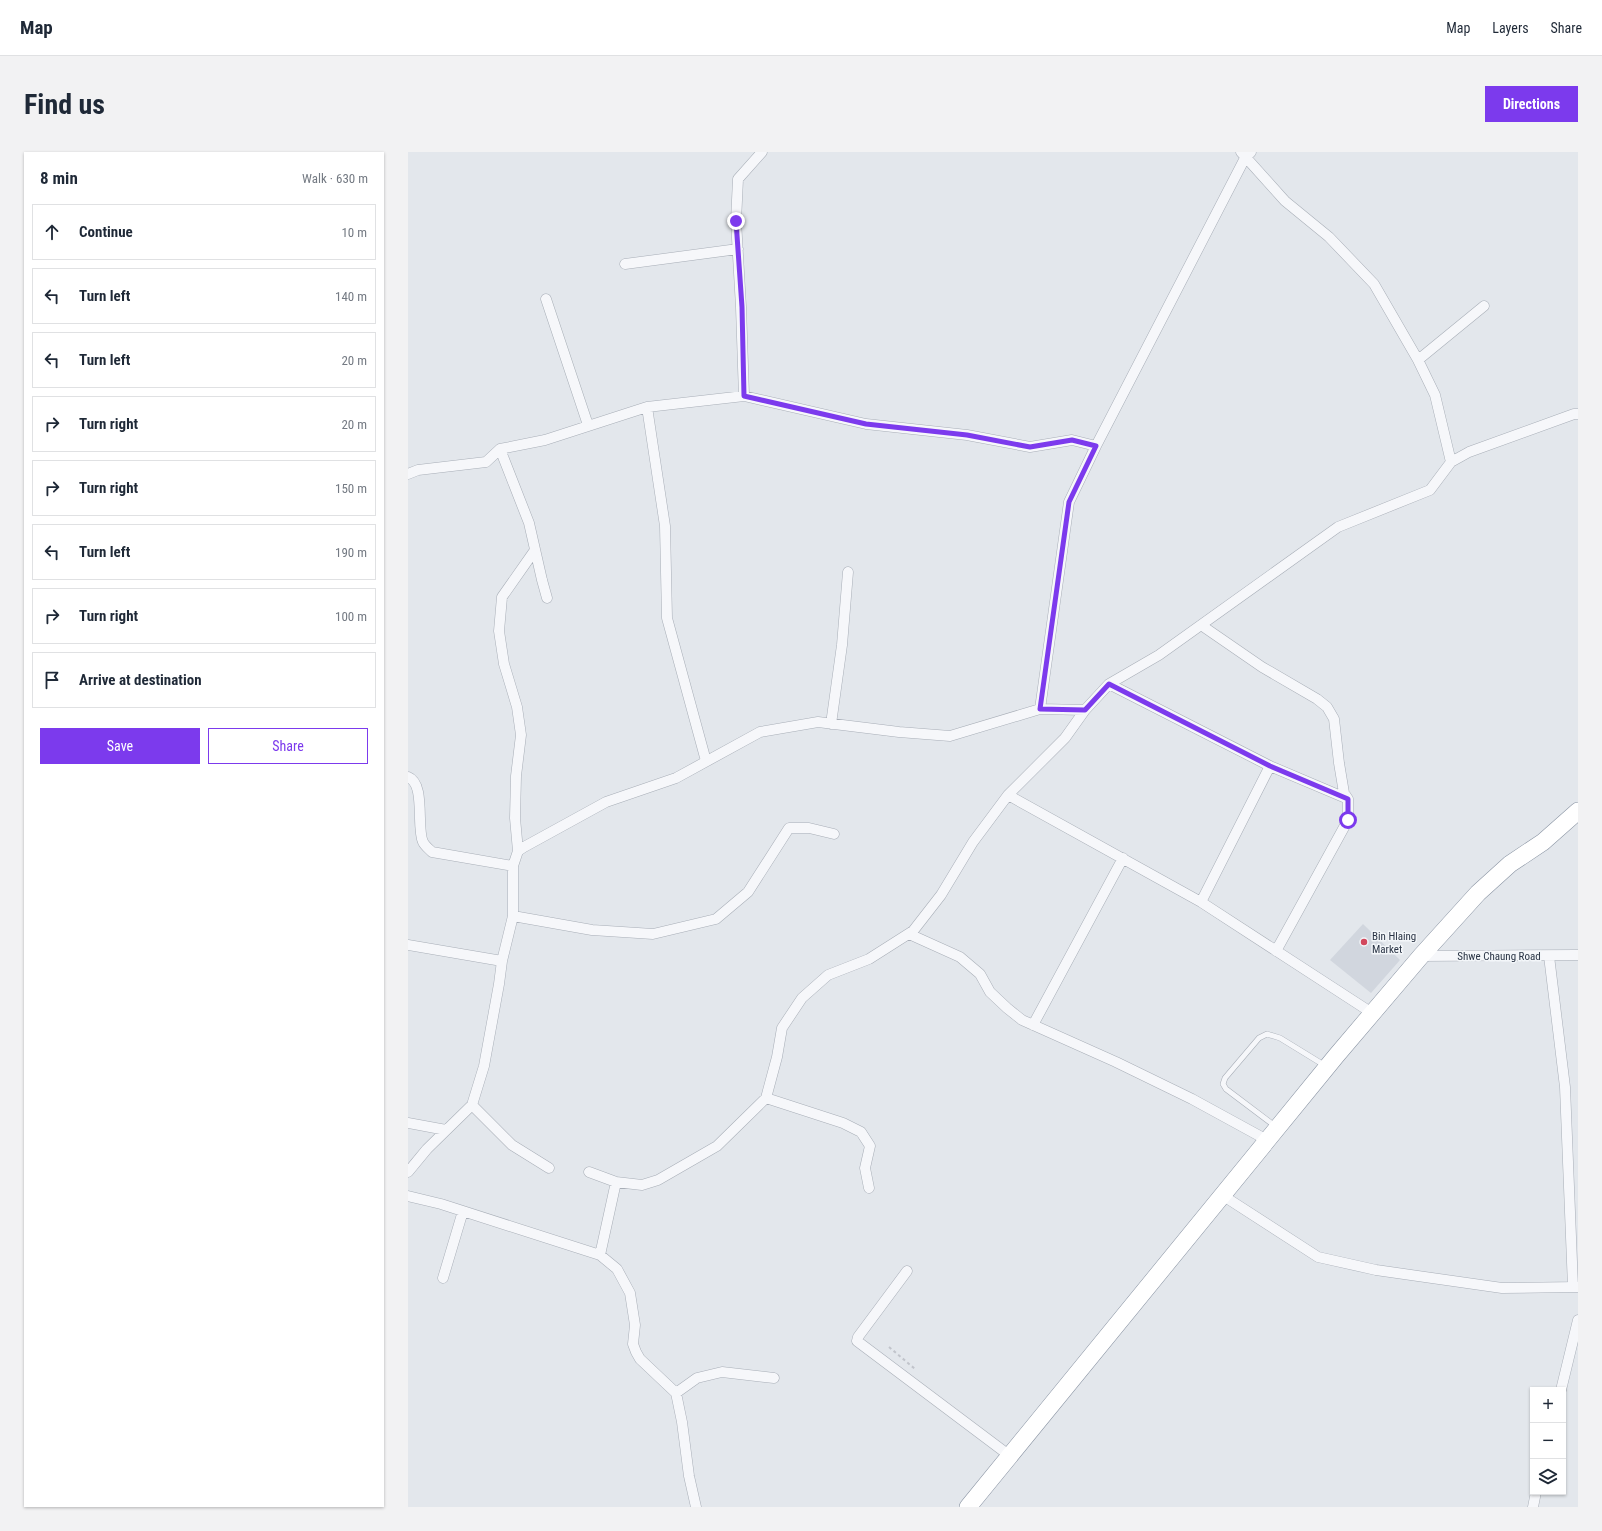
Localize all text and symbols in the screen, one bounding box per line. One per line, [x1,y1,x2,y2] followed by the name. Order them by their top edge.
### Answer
[20,16,53,39] text: Map
[1446,20,1470,36] text: Map
[1492,20,1529,36] text: Layers
[1551,20,1582,36] text: Share
[1485,86,1578,122] button: Directions
[24,88,105,121] text: Find us
[40,168,78,188] text: 8 min
[302,171,368,186] text: Walk · 630 m
[727,212,745,230] route end
[41,221,63,243] icon: ahead
[79,223,133,241] text: Continue
[341,225,367,240] text: 10 m
[41,285,63,307] icon: left
[79,287,130,305] text: Turn left
[335,289,367,304] text: 140 m
[41,349,63,371] icon: left
[79,351,130,369] text: Turn left
[341,353,367,368] text: 20 m
[41,413,63,435] icon: right
[79,415,138,433] text: Turn right
[341,417,367,432] text: 20 m
[41,477,63,499] icon: right
[79,479,138,497] text: Turn right
[335,481,367,496] text: 150 m
[41,541,63,563] icon: left
[79,543,130,561] text: Turn left
[335,545,367,560] text: 190 m
[41,605,63,627] icon: right
[79,607,138,625] text: Turn right
[335,609,367,624] text: 100 m
[41,669,63,691] icon: arrive
[79,671,202,689] text: Arrive at destination
[40,728,200,764] button: Save
[208,728,368,764] button: Share
[1339,811,1357,829] route start
[1372,930,1416,956] place label: Bin Hlaing Market
[1359,937,1369,947] marker: Bin Hlaing Market
[1457,950,1541,963] street label: Shwe Chaung Road
[1530,1387,1566,1495] map controls
[1530,1387,1566,1423] button: +
[1530,1423,1566,1459] button: −
[1530,1459,1566,1495] button: layers

